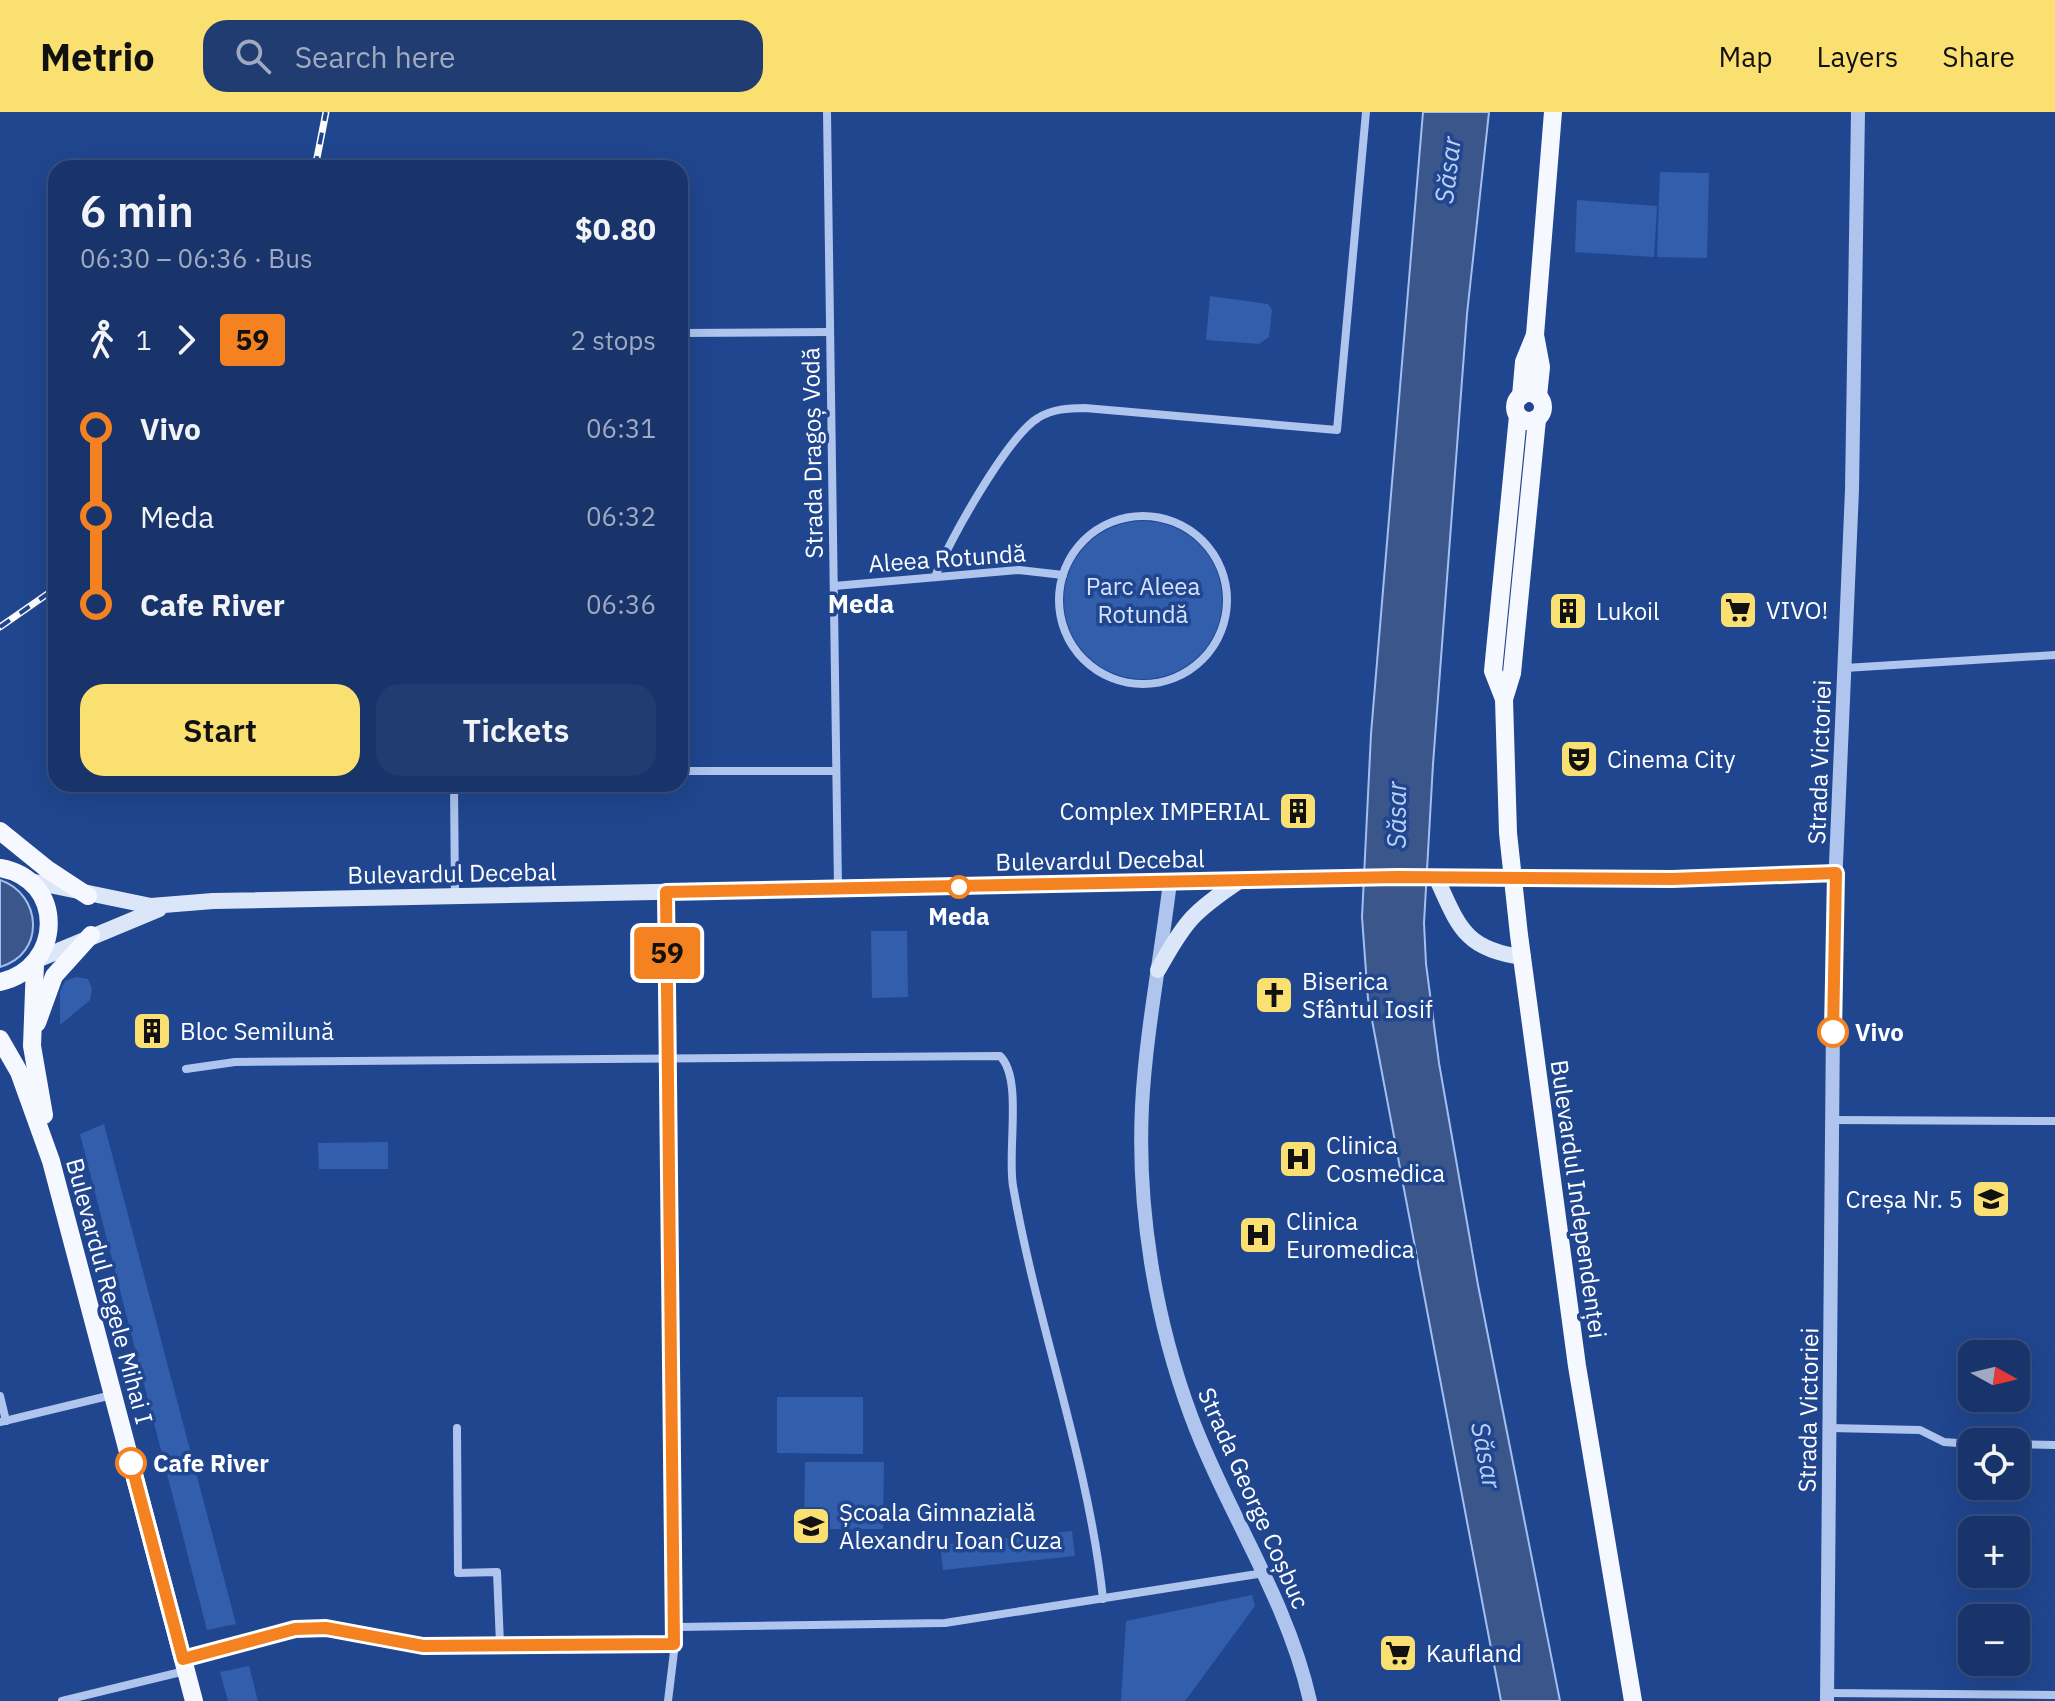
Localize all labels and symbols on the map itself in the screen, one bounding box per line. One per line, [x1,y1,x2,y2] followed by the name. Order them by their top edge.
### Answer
[1426,133,1468,205] water label: Săsar
[794,347,830,559] street label: Strada Dragoș Vodă
[867,537,1027,579] street label: Aleea Rotundă
[1086,570,1200,630] park label: Parc Aleea Rotundă
[828,586,894,620] district label: Meda
[1717,589,1759,631] supermarket icon: VIVO!
[1547,590,1589,632] building icon: Lukoil
[1766,594,1828,626] place label: VIVO!
[1596,595,1660,627] place label: Lukoil
[1800,679,1838,845] street label: Strada Victoriei
[1558,738,1600,780] theatre icon: Cinema City
[1607,743,1735,775] place label: Cinema City
[1379,780,1413,849] water label: Săsar
[1277,790,1319,832] building icon: Complex IMPERIAL
[1060,795,1270,827] place label: Complex IMPERIAL
[995,842,1205,878] street label: Bulevardul Decebal
[347,855,557,891] street label: Bulevardul Decebal
[948,876,970,898] marker: Meda
[928,900,990,932] place label: Meda
[631,927,703,979] line badge: 59
[1302,965,1433,1025] place label: Biserica Sfântul Iosif
[1253,974,1295,1016] church icon: Biserica Sfântul Iosif
[131,1010,173,1052] building icon: Bloc Semilună
[180,1015,334,1047] place label: Bloc Semilună
[1855,1016,1904,1048] place label: Vivo
[1818,1017,1848,1047] marker: Vivo
[1544,1058,1614,1340] street label: Bulevardul Independenței
[1326,1129,1445,1189] place label: Clinica Cosmedica
[1277,1138,1319,1180] hospital icon: Clinica Cosmedica
[59,1154,161,1428] street label: Bulevardul Regele Mihai I
[1970,1178,2012,1220] school or university icon: Creșa Nr. 5
[1846,1183,1963,1215] place label: Creșa Nr. 5
[1286,1205,1415,1265] place label: Clinica Euromedica
[1237,1214,1279,1256] hospital icon: Clinica Euromedica
[1791,1327,1825,1493] street label: Strada Victoriei
[1958,1340,2030,1412] north arrow
[1191,1382,1317,1614] street label: Strada George Coșbuc
[1464,1419,1510,1493] water label: Săsar
[153,1447,269,1479] place label: Cafe River
[116,1448,146,1478] marker: Cafe River
[839,1496,1062,1556] place label: Școala Gimnazială Alexandru Ioan Cuza
[790,1505,832,1547] school or university icon: Școala Gimnazială Alexandru Ioan Cuza
[1377,1632,1419,1674] supermarket icon: Kaufland
[1426,1637,1522,1669] place label: Kaufland

